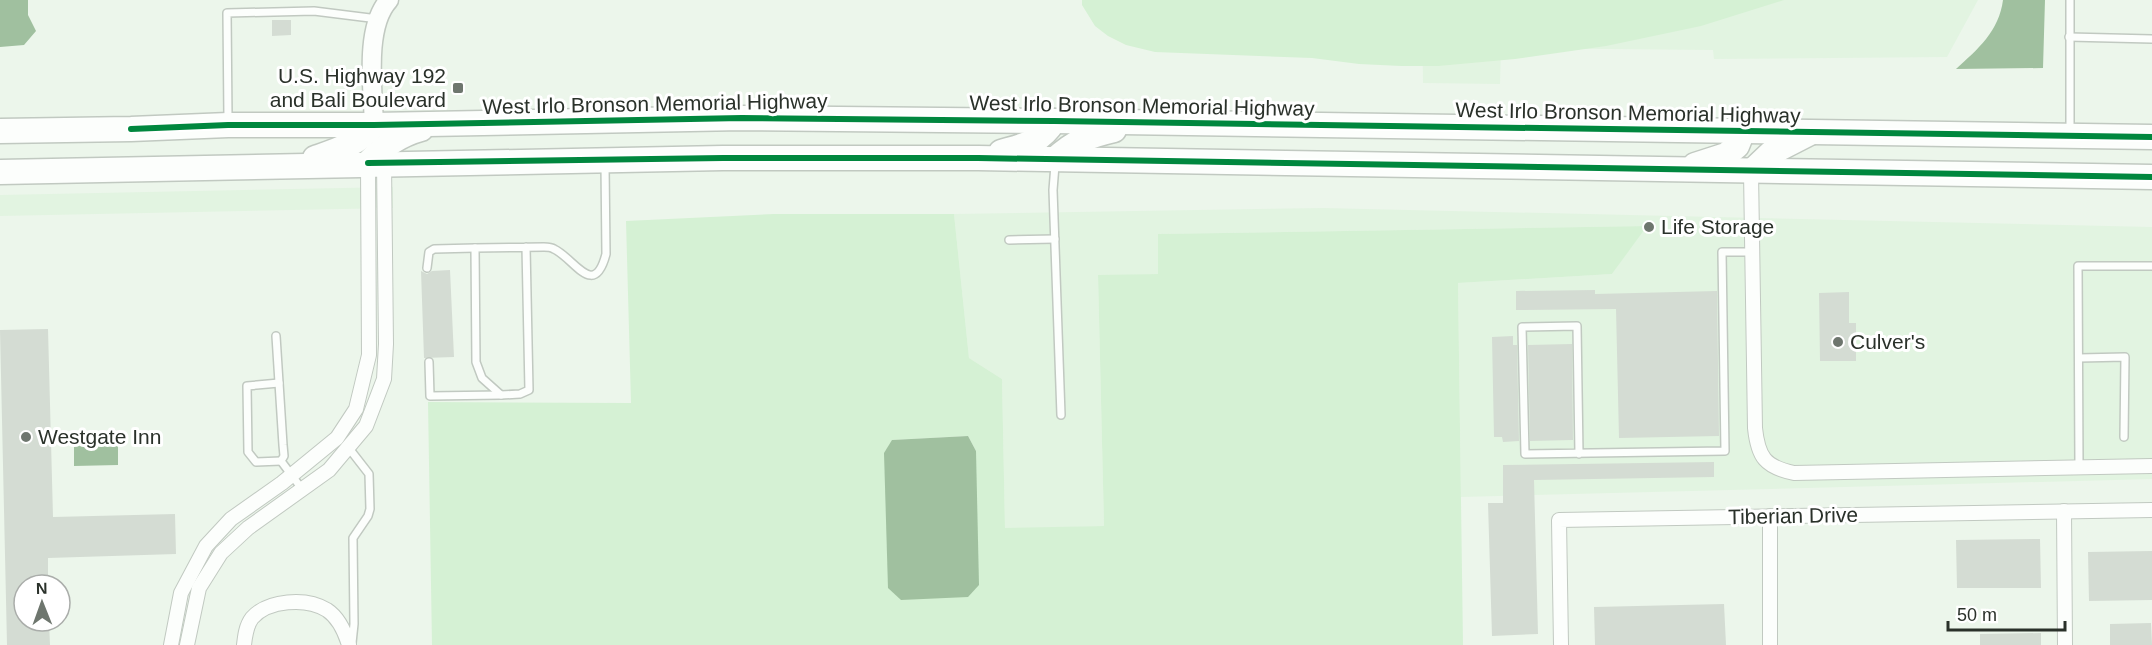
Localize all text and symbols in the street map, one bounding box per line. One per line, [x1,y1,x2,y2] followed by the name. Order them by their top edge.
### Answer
[270,64,446,111] place label: U.S. Highway 192 and Bali Boulevard
[451,81,465,95] marker: U.S. Highway 192 and Bali Boulevard
[482,89,828,118] street label: West Irlo Bronson Memorial Highway
[969,91,1315,120] street label: West Irlo Bronson Memorial Highway
[1455,98,1801,127] street label: West Irlo Bronson Memorial Highway
[1661,215,1774,238] place label: Life Storage
[1642,220,1656,234] marker: Life Storage
[1850,330,1925,353] place label: Culver's
[1831,335,1845,349] marker: Culver's
[38,425,161,448] place label: Westgate Inn
[19,430,33,444] marker: Westgate Inn
[1728,503,1858,528] street label: Tiberian Drive
[12,573,72,633] north arrow
[36,580,48,597] text: N
[1948,594,2065,632] scale bar
[1957,605,1997,625] text: 50 m

